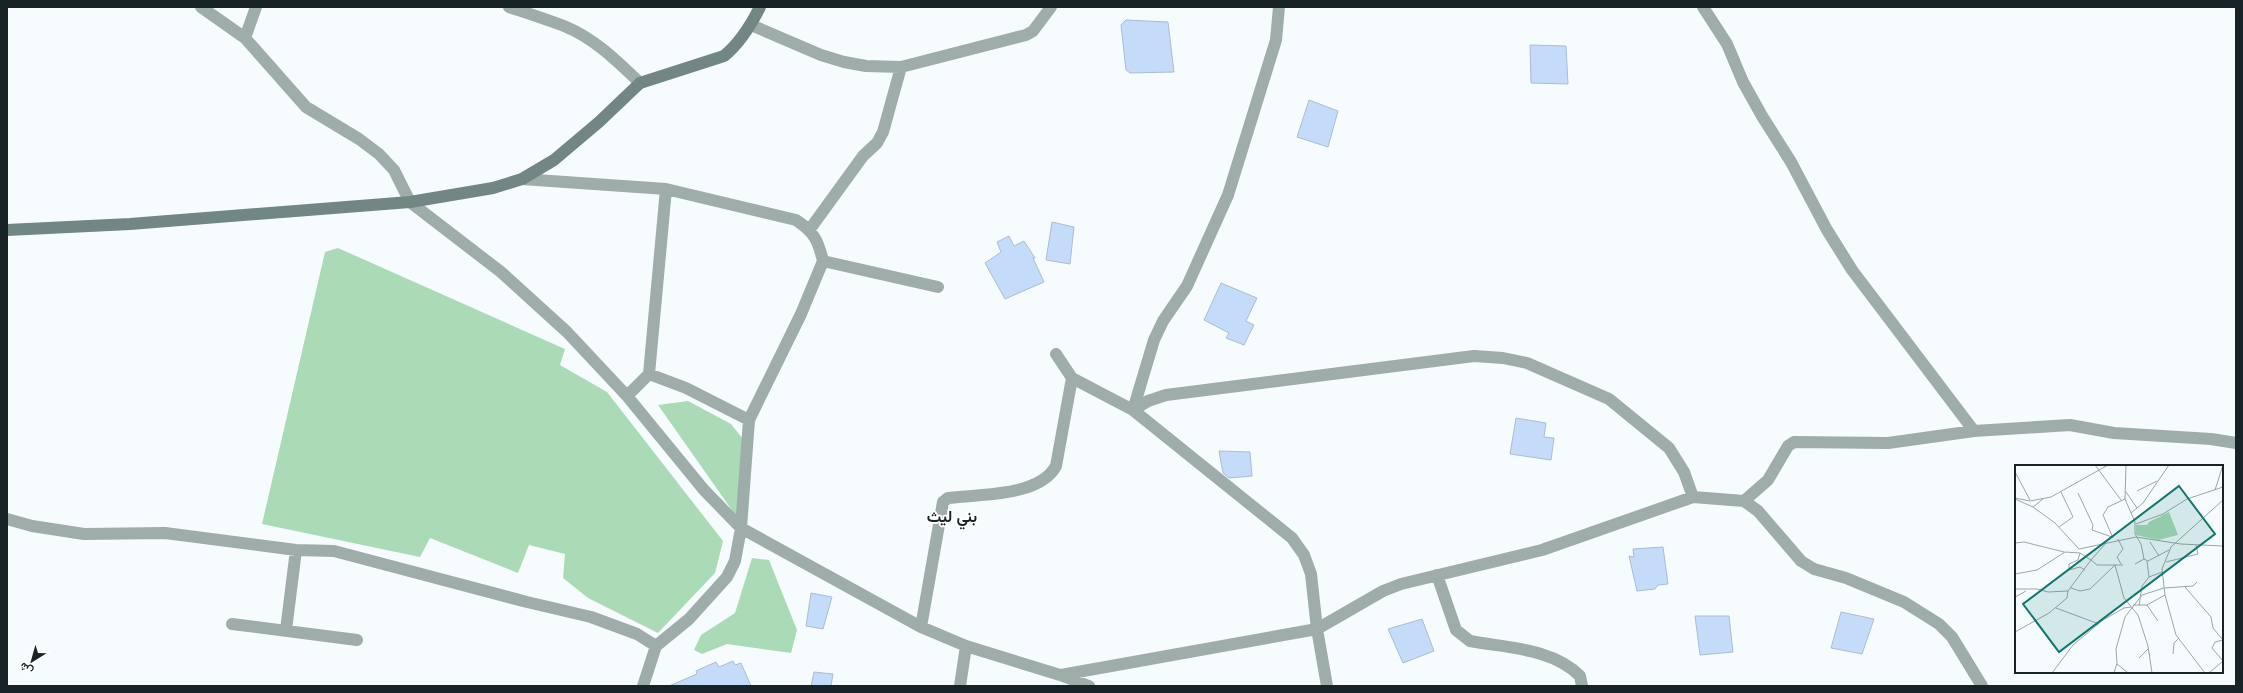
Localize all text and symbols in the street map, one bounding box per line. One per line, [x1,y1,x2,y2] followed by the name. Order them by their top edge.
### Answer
[2015,465,2223,673] inset map
[927,507,977,530] district label: بني ليث
[12,641,52,681] north arrow
[17,659,35,678] text: ش

